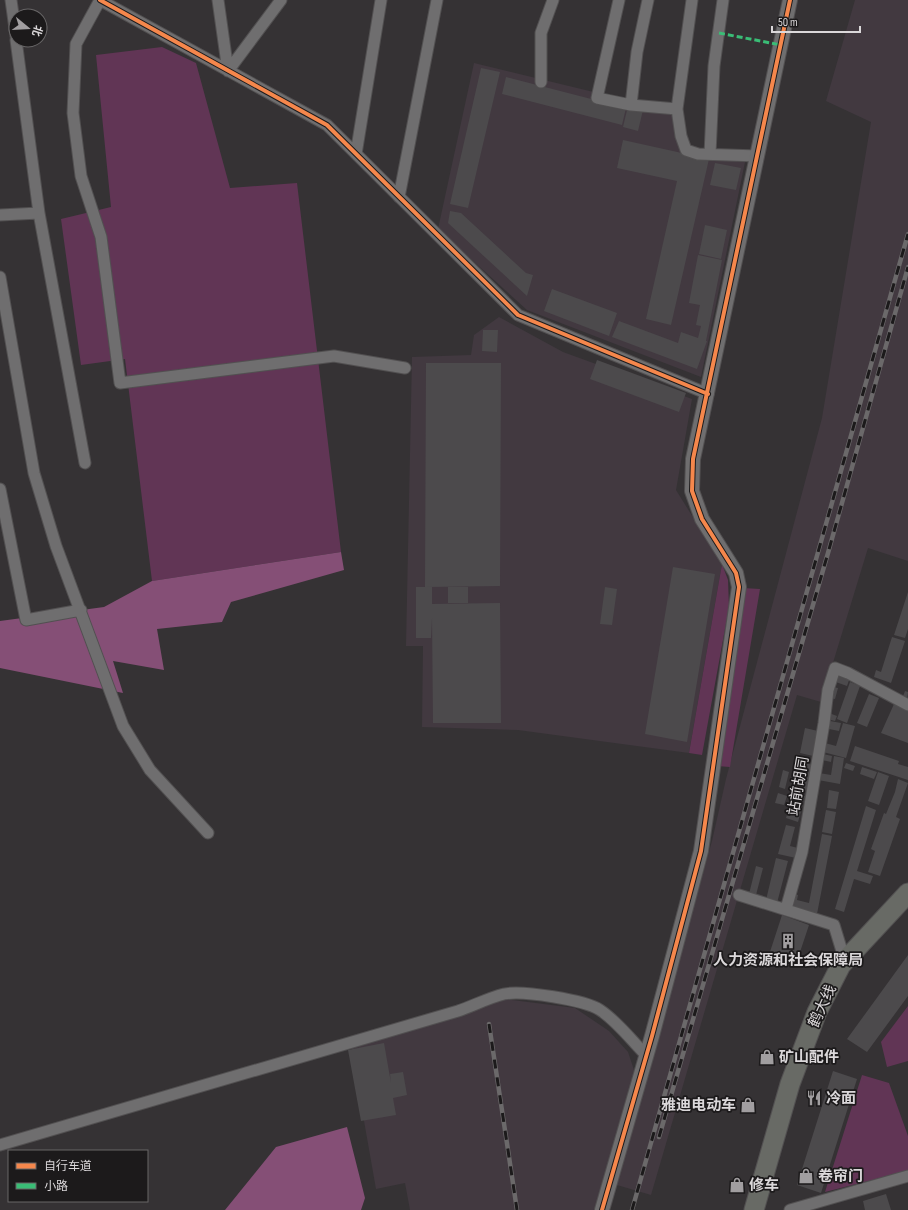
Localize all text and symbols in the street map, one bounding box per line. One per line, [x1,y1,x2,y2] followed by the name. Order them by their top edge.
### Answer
[8,8,48,48] north arrow
[772,8,860,34] scale bar
[778,15,798,30] text: 50 m
[29,24,45,38] text: 北
[784,755,813,817] street label: 站前胡同
[779,932,797,950] building icon: 人力资源和社会保障局
[713,951,863,970] place label: 人力资源和社会保障局
[804,982,841,1031] street label: 鹤大线
[758,1048,776,1066] shop icon: 矿山配件
[779,1048,839,1067] place label: 矿山配件
[805,1089,823,1107] restaurant icon: 冷面
[826,1089,856,1108] place label: 冷面
[661,1096,736,1115] place label: 雅迪电动车
[739,1096,757,1114] shop icon: 雅迪电动车
[8,1150,148,1202] legend
[44,1159,92,1174] text: 自行车道
[797,1167,815,1185] shop icon: 卷帘门
[818,1167,863,1186] place label: 卷帘门
[728,1176,746,1194] shop icon: 修车
[749,1176,779,1195] place label: 修车
[44,1179,68,1194] text: 小路

